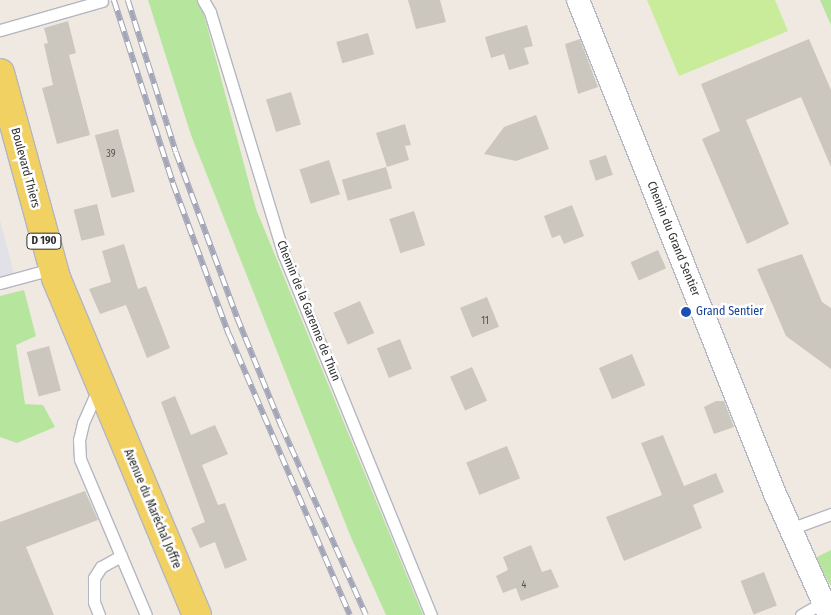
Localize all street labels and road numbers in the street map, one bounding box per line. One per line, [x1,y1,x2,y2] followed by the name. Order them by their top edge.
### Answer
[7,126,43,210] street label: Boulevard Thiers
[643,179,703,299] street label: Chemin du Grand Sentier
[25,232,63,250] road number: D 190
[273,239,343,383] street label: Chemin de la Garenne de Thun
[120,447,184,571] street label: Avenue du Maréchal Joffre

